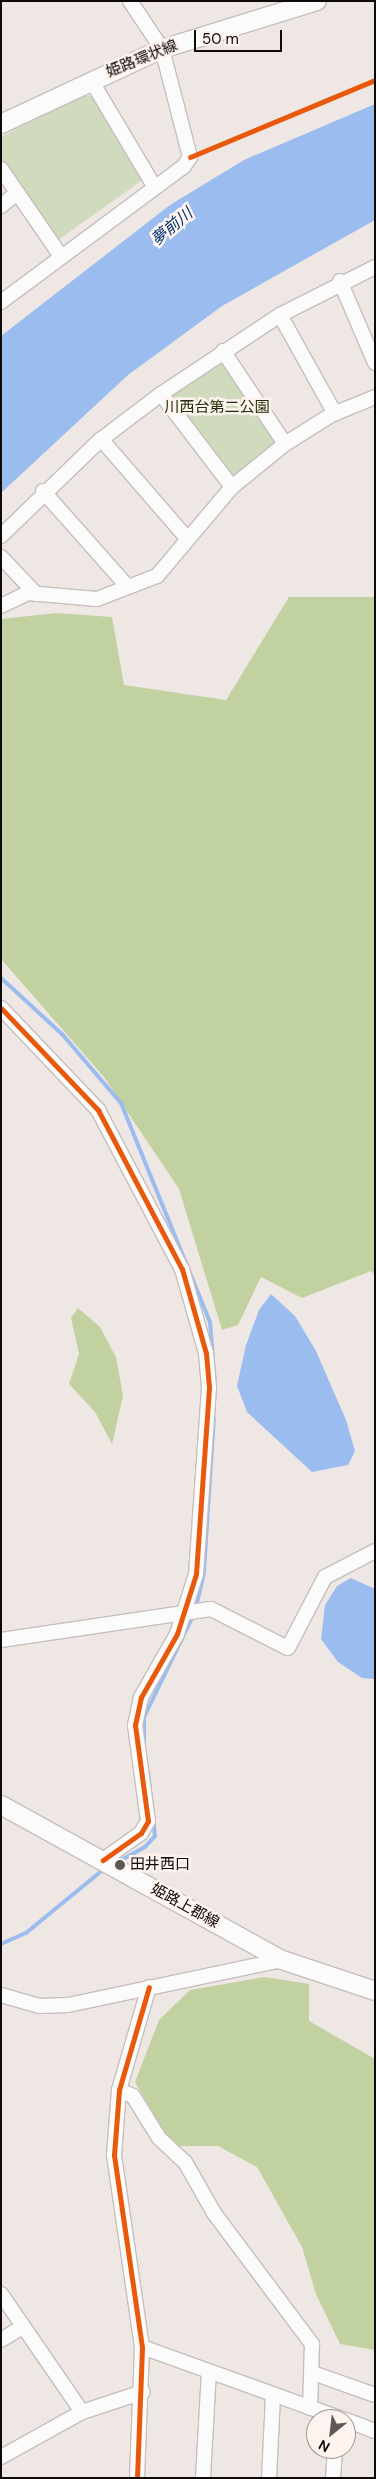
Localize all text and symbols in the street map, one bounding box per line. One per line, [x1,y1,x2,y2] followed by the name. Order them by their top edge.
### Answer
[196,20,284,52] scale bar
[202,29,239,49] text: 50 m
[104,37,180,81] street label: 姫路環状線
[147,204,197,250] water label: 夢前川
[165,399,269,417] park label: 川西台第二公園
[130,1856,190,1874] place label: 田井西口
[114,1859,126,1871] marker: 田井西口
[148,1880,222,1932] street label: 姫路上郡線
[306,2409,356,2459] north arrow
[315,2436,333,2457] text: N

